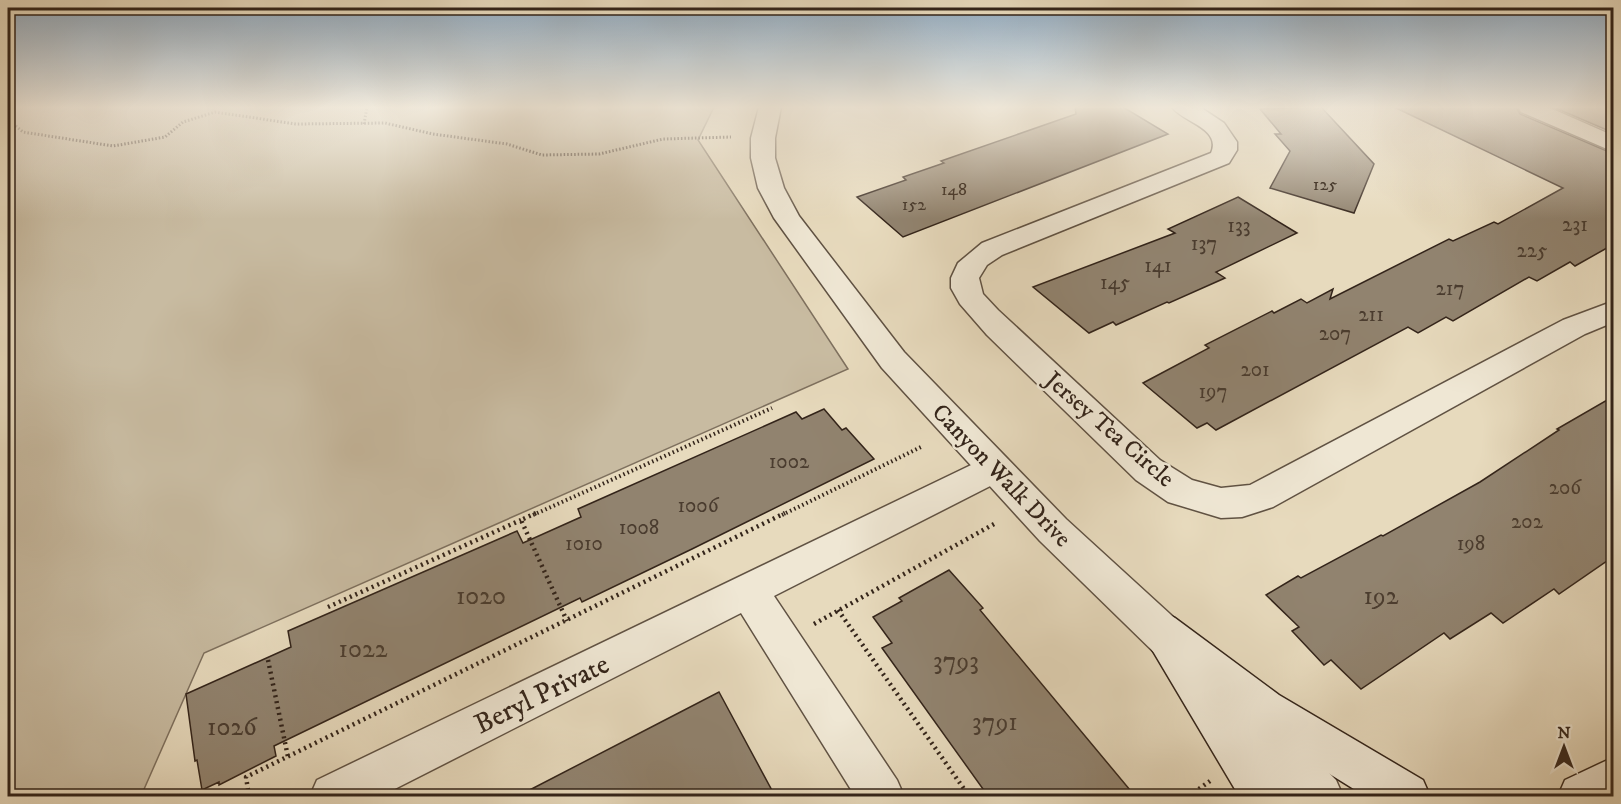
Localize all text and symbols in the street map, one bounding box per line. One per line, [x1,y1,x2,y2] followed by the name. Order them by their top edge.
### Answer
[1313,174,1337,196] house number: 125
[941,179,967,201] house number: 148
[902,194,926,216] house number: 152
[1562,212,1588,238] house number: 231
[1227,213,1251,239] house number: 133
[1191,231,1217,257] house number: 137
[1517,238,1547,264] house number: 225
[1144,253,1172,279] house number: 141
[1100,270,1130,296] house number: 145
[1435,276,1465,302] house number: 217
[1358,302,1384,328] house number: 211
[1319,321,1351,347] house number: 207
[1240,357,1270,383] house number: 201
[1037,364,1180,494] street label: Jersey Tea Circle
[1198,379,1228,405] house number: 197
[925,398,1077,554] street label: Canyon Walk Drive
[769,449,810,475] house number: 1002
[1549,475,1582,501] house number: 206
[677,493,720,519] house number: 1006
[1511,509,1544,535] house number: 202
[619,515,659,541] house number: 1008
[565,531,603,557] house number: 1010
[1457,531,1485,557] house number: 198
[456,580,506,613] house number: 1020
[1363,580,1399,613] house number: 192
[339,633,388,666] house number: 1022
[933,645,979,678] house number: 3793
[469,647,615,742] street label: Beryl Private
[972,706,1018,739] house number: 3791
[207,711,258,744] house number: 1026
[1534,717,1594,777] north arrow
[1557,723,1571,743] text: N

